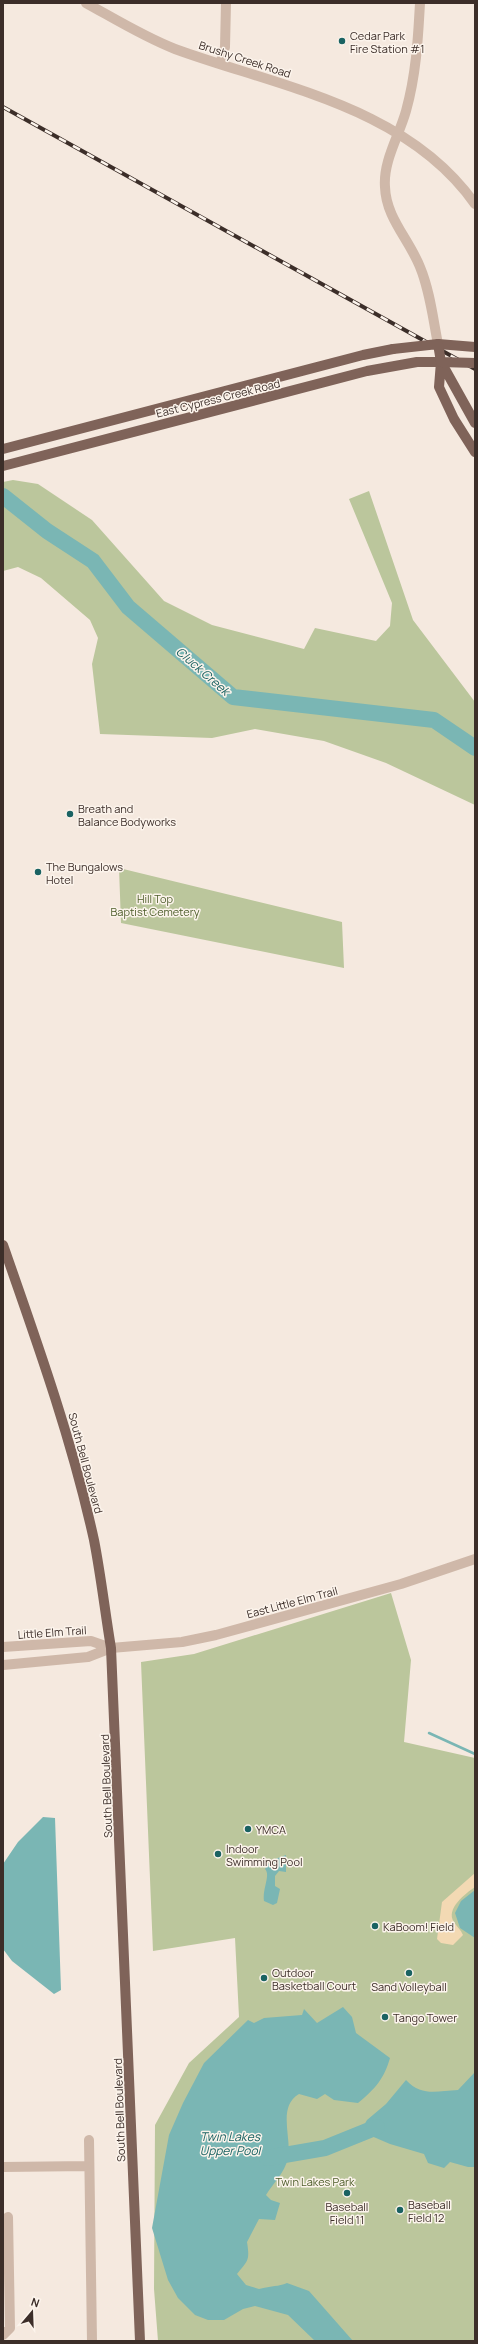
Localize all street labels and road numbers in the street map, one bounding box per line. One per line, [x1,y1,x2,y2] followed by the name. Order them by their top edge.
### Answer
[197,37,293,81] street label: Brushy Creek Road
[154,375,282,421] street label: East Cypress Creek Road
[65,1411,107,1515] street label: South Bell Boulevard
[245,1583,339,1621] street label: East Little Elm Trail
[17,1622,87,1642] street label: Little Elm Trail
[97,1734,115,1838] street label: South Bell Boulevard
[110,2058,128,2162] street label: South Bell Boulevard

